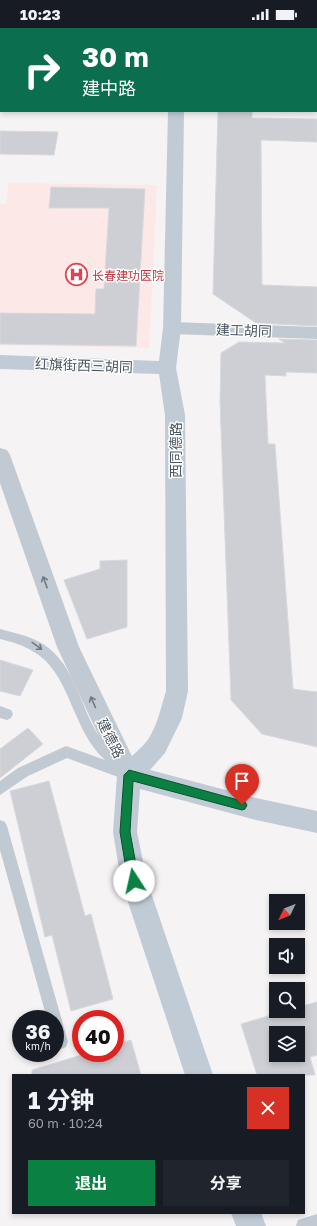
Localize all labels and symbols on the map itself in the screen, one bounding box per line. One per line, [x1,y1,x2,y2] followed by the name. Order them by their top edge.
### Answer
[63,262,89,288] hospital icon: 长春建功医院
[92,268,164,283] place label: 长春建功医院
[216,321,272,339] street label: 建工胡同
[35,355,133,375] street label: 红旗街西三胡同
[167,422,184,478] street label: 西同德路
[41,575,48,588] one-way arrow
[31,642,42,650] one-way arrow
[89,697,96,709] one-way arrow
[94,715,128,761] street label: 建德路
[225,764,259,805] pin
[113,860,155,902] position arrow
[269,894,305,930] north arrow
[72,1010,124,1062] speed limit sign: 40

